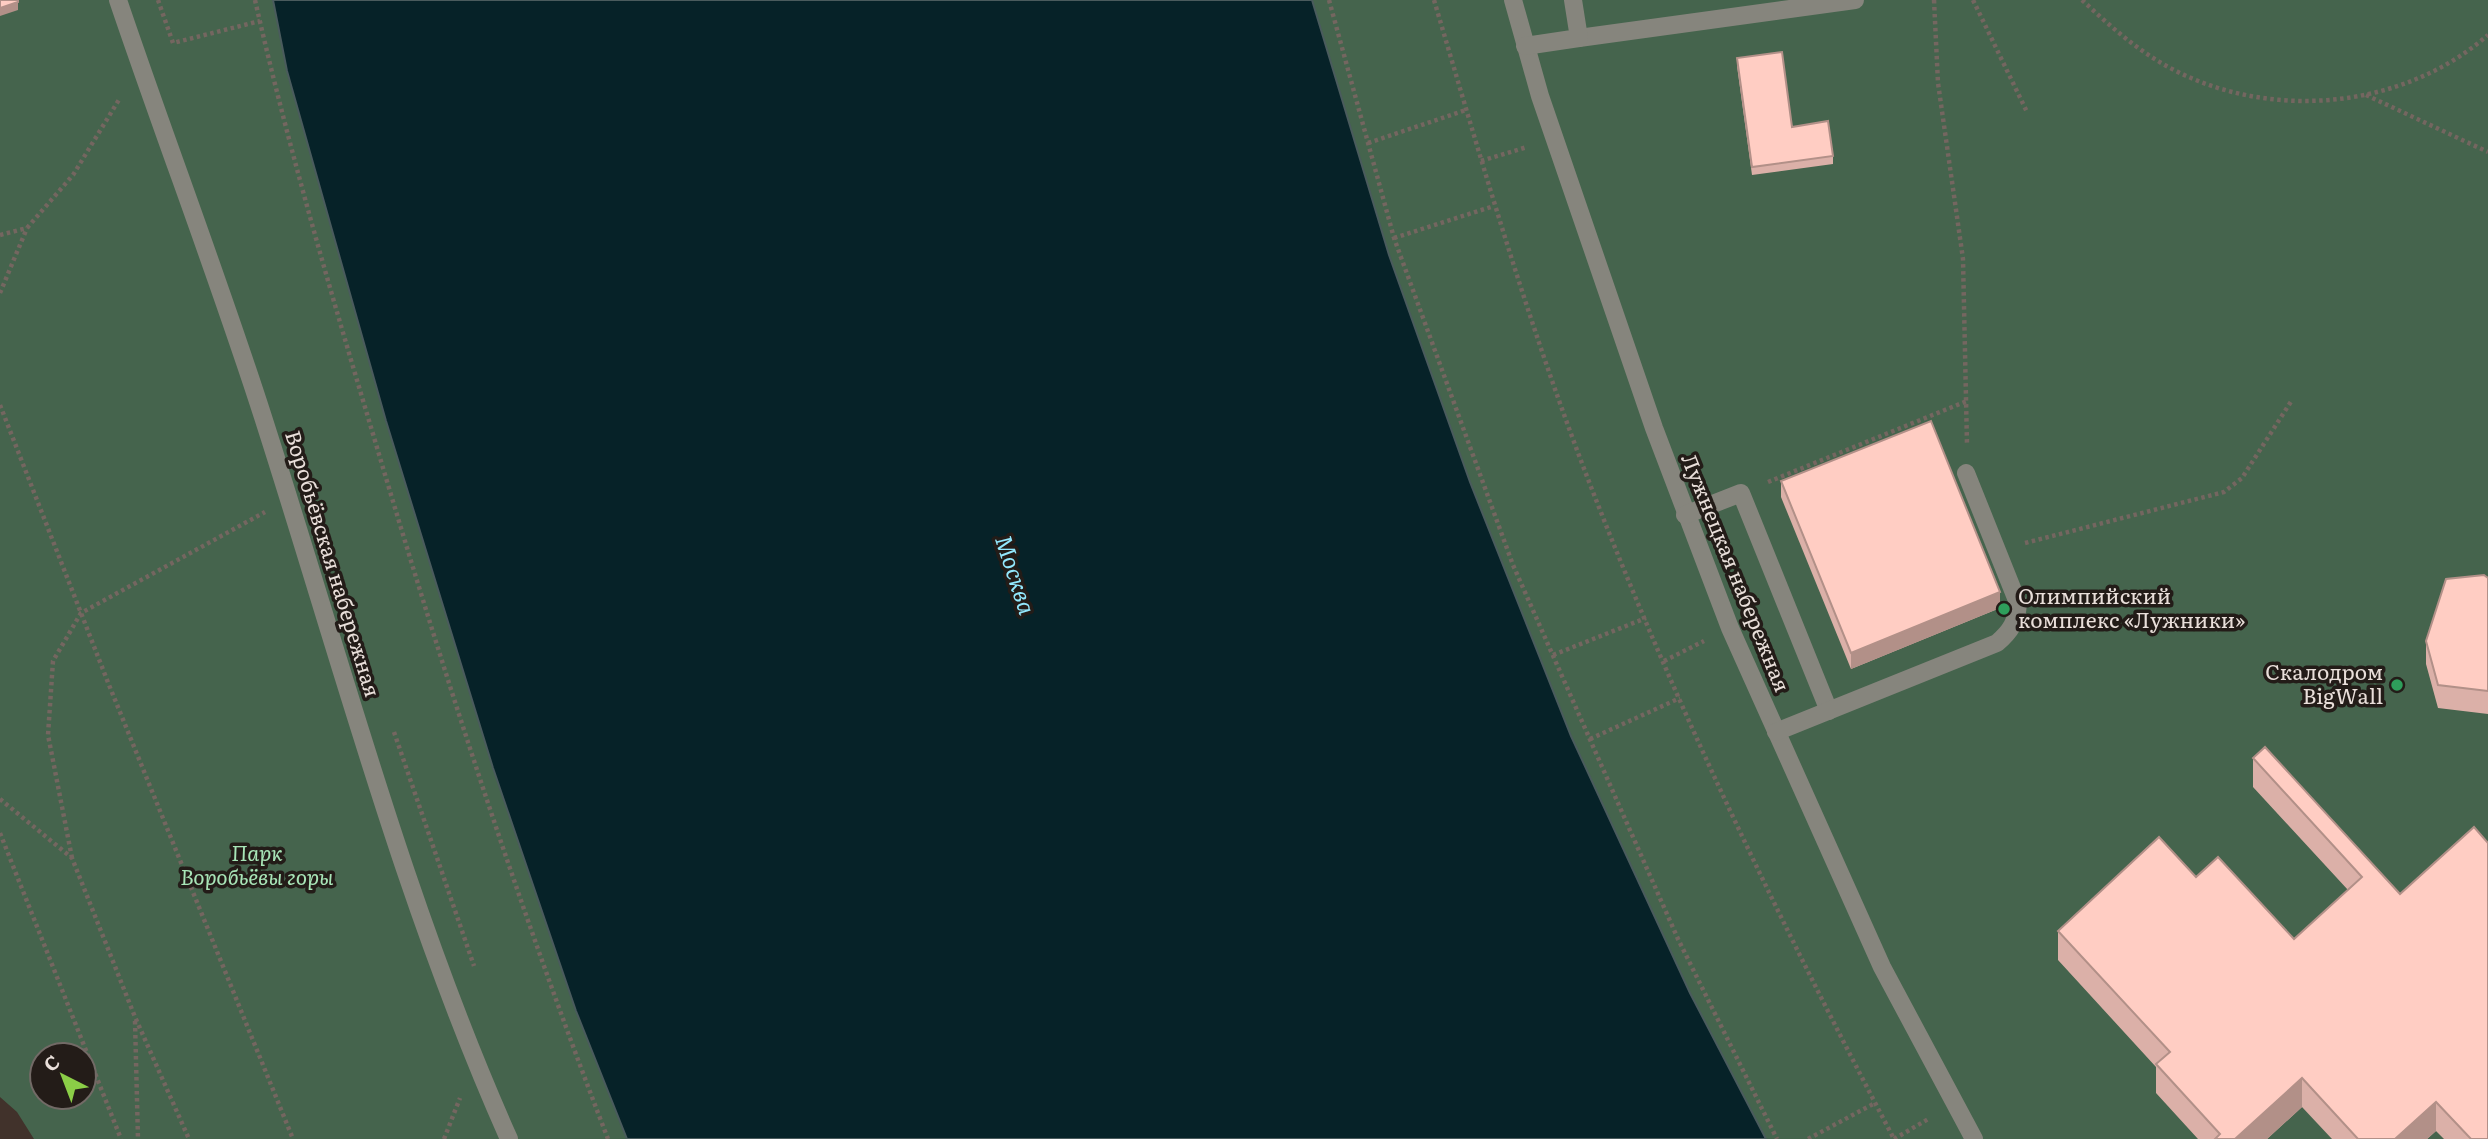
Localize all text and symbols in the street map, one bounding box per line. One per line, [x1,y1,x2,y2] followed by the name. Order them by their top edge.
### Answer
[279,426,390,700] street label: Воробьёвская набережная
[1675,448,1799,696] street label: Лужнецкая набережная
[988,530,1046,618] water label: Москва
[2018,579,2246,634] place label: Олимпийский комплекс «Лужники»
[1996,601,2012,617] marker: Олимпийский комплекс «Лужники»
[2265,655,2383,710] place label: Скалодром BigWall
[2389,677,2405,693] marker: Скалодром BigWall
[180,836,334,891] park label: Парк Воробьёвы горы
[28,1041,98,1111] north arrow
[37,1048,65,1078] text: С

